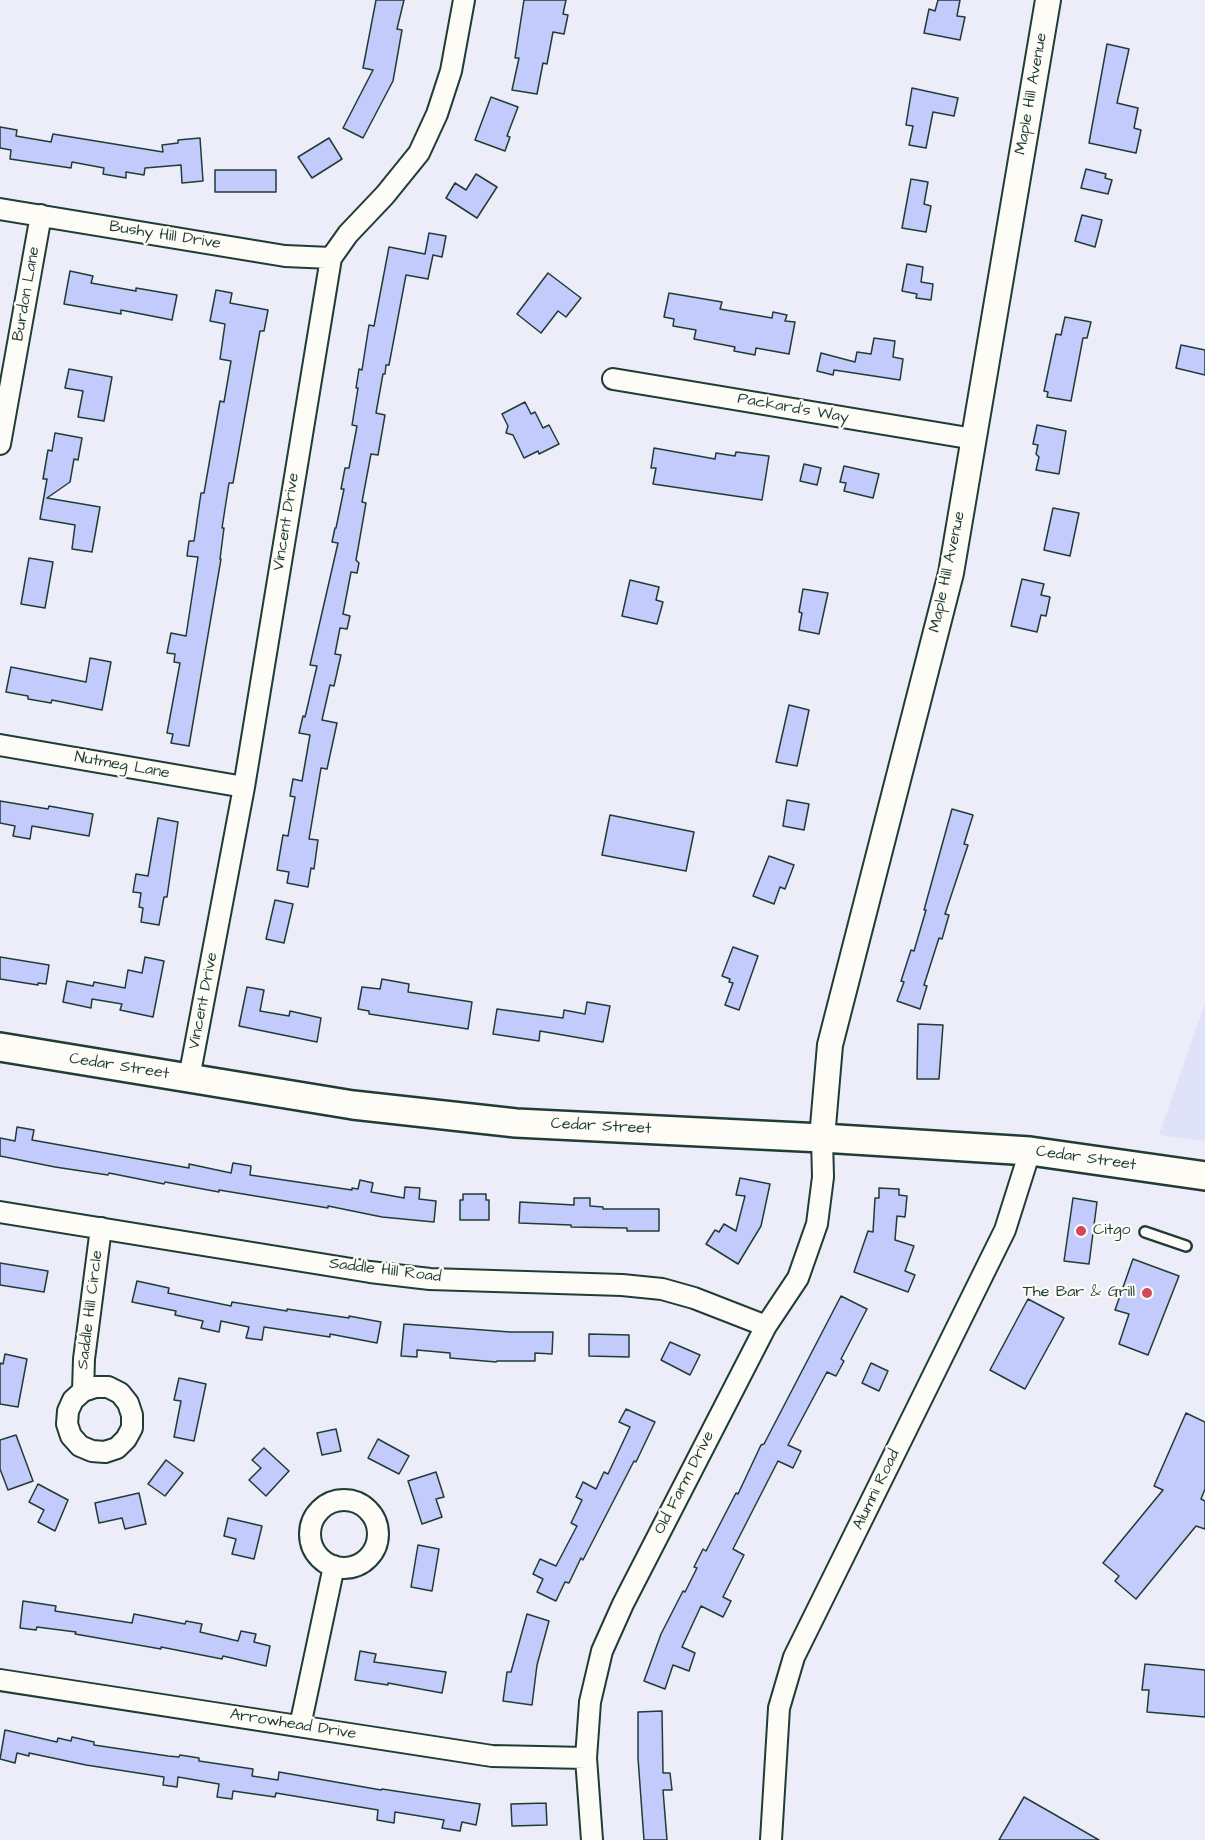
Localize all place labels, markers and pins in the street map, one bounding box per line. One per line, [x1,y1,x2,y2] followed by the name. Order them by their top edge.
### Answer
[1093,1221,1130,1241] place label: Citgo
[1074,1224,1088,1238] marker: Citgo
[1023,1283,1135,1303] place label: The Bar & Grill
[1140,1286,1154,1300] marker: The Bar & Grill

